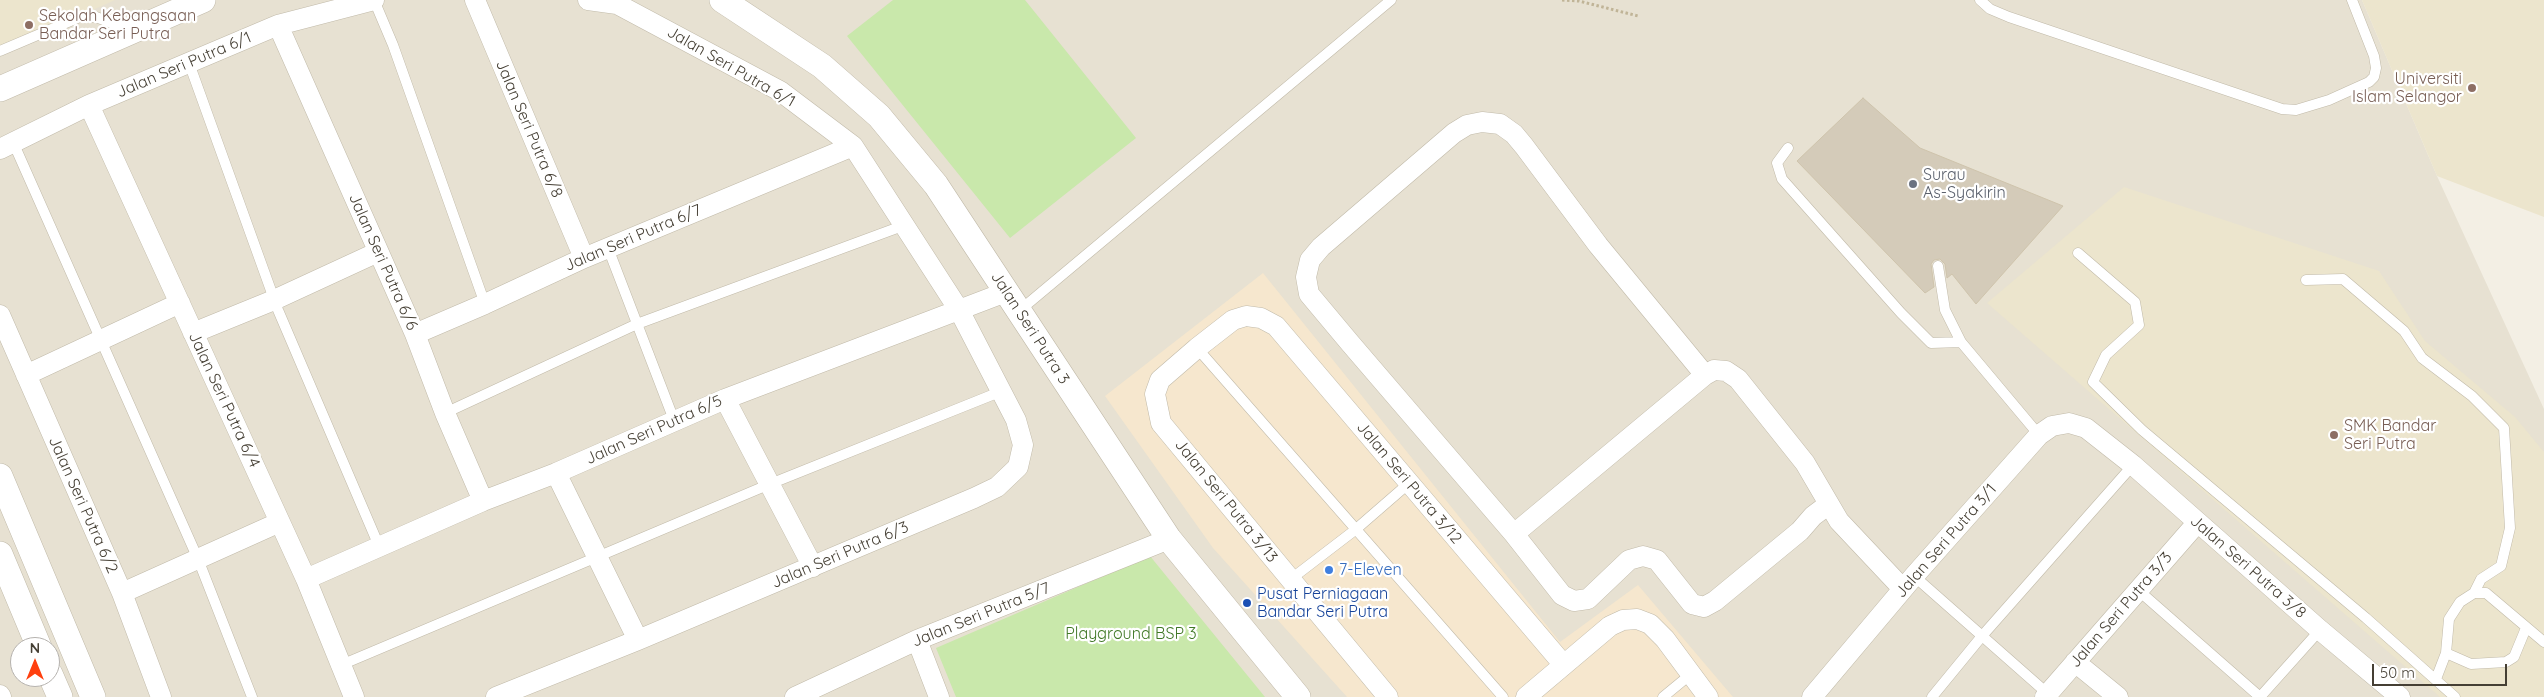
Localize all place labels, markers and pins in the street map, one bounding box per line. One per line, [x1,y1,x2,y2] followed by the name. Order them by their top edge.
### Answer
[39,6,196,44] place label: Sekolah Kebangsaan Bandar Seri Putra
[23,19,35,31] marker: Sekolah Kebangsaan Bandar Seri Putra
[2352,69,2462,107] place label: Universiti Islam Selangor
[2466,82,2478,94] marker: Universiti Islam Selangor
[1923,165,2006,203] place label: Surau As-Syakirin
[1907,178,1919,190] marker: Surau As-Syakirin
[2344,416,2436,454] place label: SMK Bandar Seri Putra
[2328,429,2340,441] marker: SMK Bandar Seri Putra
[1339,560,1402,580] place label: 7-Eleven
[1323,564,1335,576] marker: 7-Eleven
[1257,584,1388,622] place label: Pusat Perniagaan Bandar Seri Putra
[1241,597,1253,609] marker: Pusat Perniagaan Bandar Seri Putra

